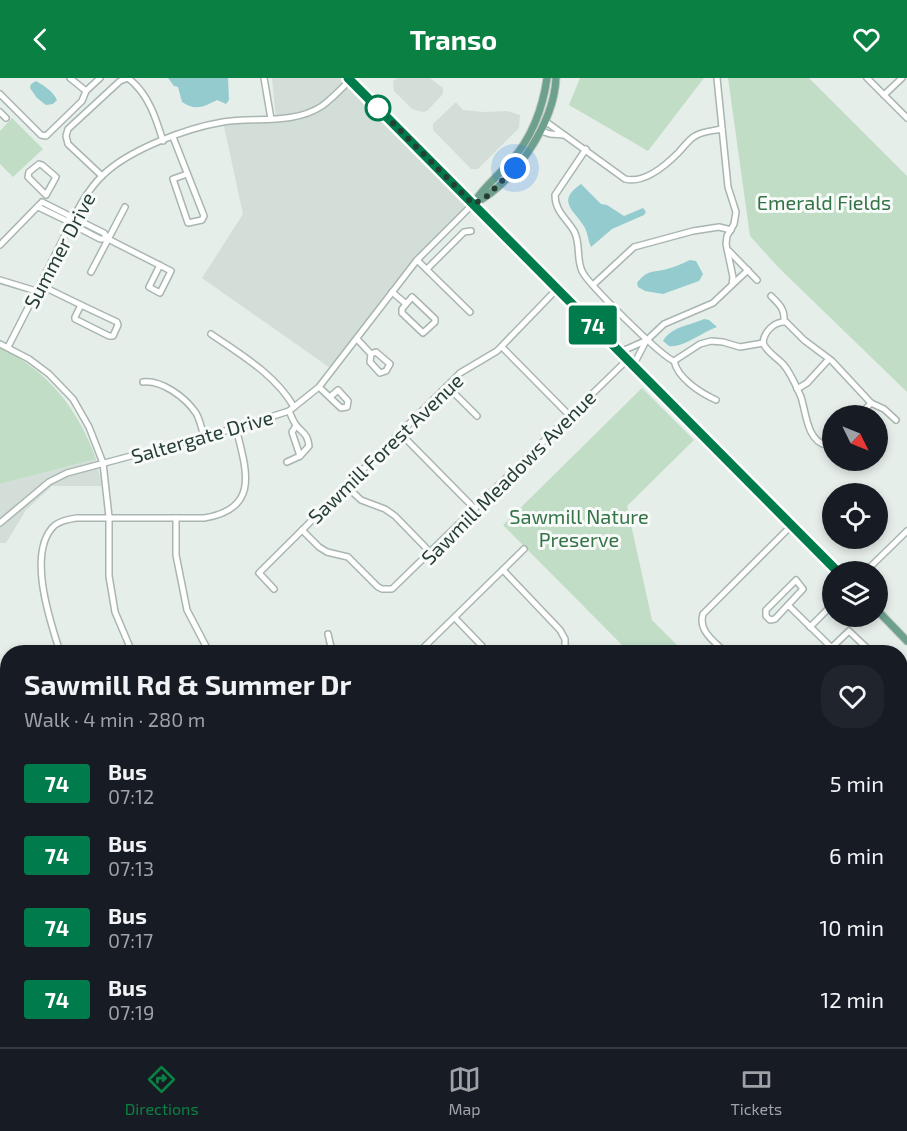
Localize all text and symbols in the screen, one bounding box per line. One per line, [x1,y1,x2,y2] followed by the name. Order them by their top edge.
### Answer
[24,23,57,56] icon: back
[410,23,497,55] text: Transo
[850,23,883,56] icon: heart
[365,95,391,121] unlabelled marker
[500,153,530,183] your location
[18,188,100,312] street label: Summer Drive
[757,190,891,214] park label: Emerald Fields
[566,306,620,344] line badge: 74
[581,313,605,338] text: 74
[303,368,467,528] street label: Sawmill Forest Avenue
[416,385,600,569] street label: Sawmill Meadows Avenue
[128,404,276,468] street label: Saltergate Drive
[822,405,888,471] north arrow
[822,405,888,627] map controls
[822,483,888,549] button: locate
[509,504,649,551] park label: Sawmill Nature Preserve
[822,561,888,627] button: layers
[821,665,884,728] button: heart
[24,667,351,701] text: Sawmill Rd & Summer Dr
[24,707,205,731] text: Walk · 4 min · 280 m
[108,758,147,784] text: Bus
[830,770,884,796] text: 5 min
[45,771,69,796] text: 74
[108,784,154,808] text: 07:12
[108,830,147,856] text: Bus
[829,842,884,868] text: 6 min
[45,843,69,868] text: 74
[108,856,154,880] text: 07:13
[108,902,147,928] text: Bus
[820,914,884,940] text: 10 min
[45,915,69,940] text: 74
[108,928,153,952] text: 07:17
[108,974,147,1000] text: Bus
[820,986,884,1012] text: 12 min
[45,987,69,1012] text: 74
[108,1000,154,1024] text: 07:19
[125,1063,199,1118] tab: Directions
[448,1063,481,1118] tab: Map
[730,1063,782,1118] tab: Tickets

